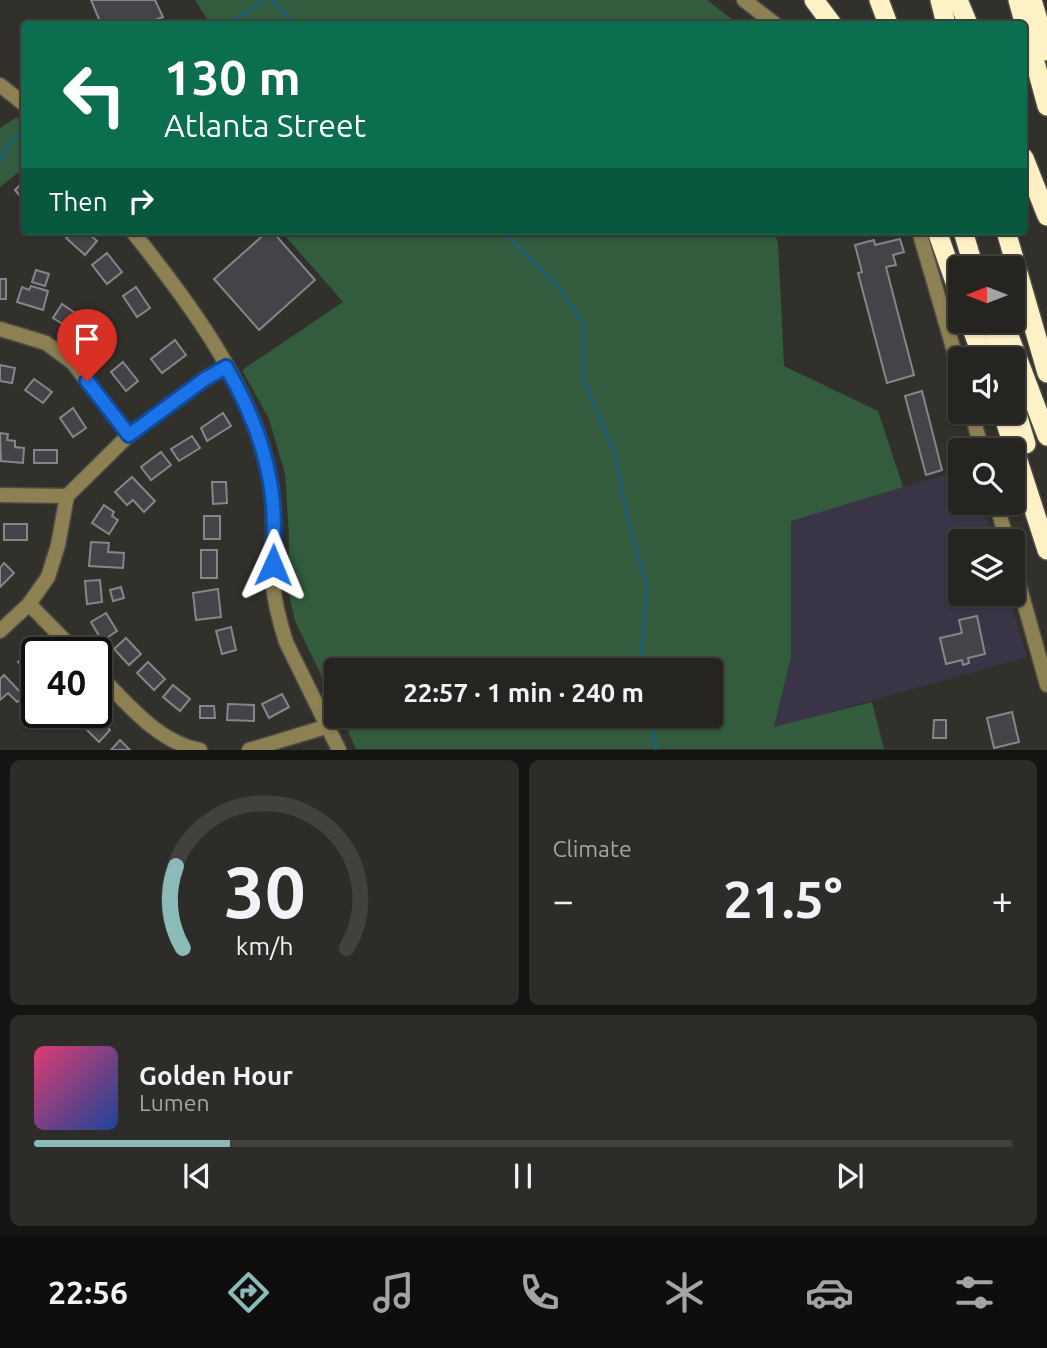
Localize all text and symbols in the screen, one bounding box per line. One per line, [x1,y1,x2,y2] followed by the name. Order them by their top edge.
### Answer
[49,49,140,140] icon: left
[164,49,301,104] text: 130 m
[164,107,366,143] text: Atlanta Street
[122,182,160,220] icon: right
[49,187,108,216] text: Then
[948,256,1026,332] north arrow
[948,256,1025,606] map controls
[57,309,117,381] pin
[68,320,106,358] icon: arrive
[948,347,1025,424] button: sound
[948,438,1025,515] button: search
[236,528,310,602] position arrow
[948,529,1025,606] button: layers
[21,637,112,728] speed limit sign: 40
[403,678,644,707] text: 22:57 · 1 min · 240 m
[553,836,632,861] text: Climate
[223,851,305,933] text: 30
[723,870,842,928] text: 21.5°
[553,879,574,921] text: −
[992,879,1013,921] text: +
[235,932,293,960] text: km/h
[139,1061,293,1090] text: Golden Hour
[139,1090,210,1115] text: Lumen
[178,1157,216,1195] icon: previous
[504,1157,542,1195] icon: pause
[831,1157,869,1195] icon: next
[224,1268,273,1317] icon: directions
[369,1268,418,1317] icon: music
[515,1268,564,1317] icon: phone
[660,1268,709,1317] icon: climate
[805,1268,854,1317] icon: car
[950,1268,999,1317] icon: filters
[48,1274,128,1310] text: 22:56

